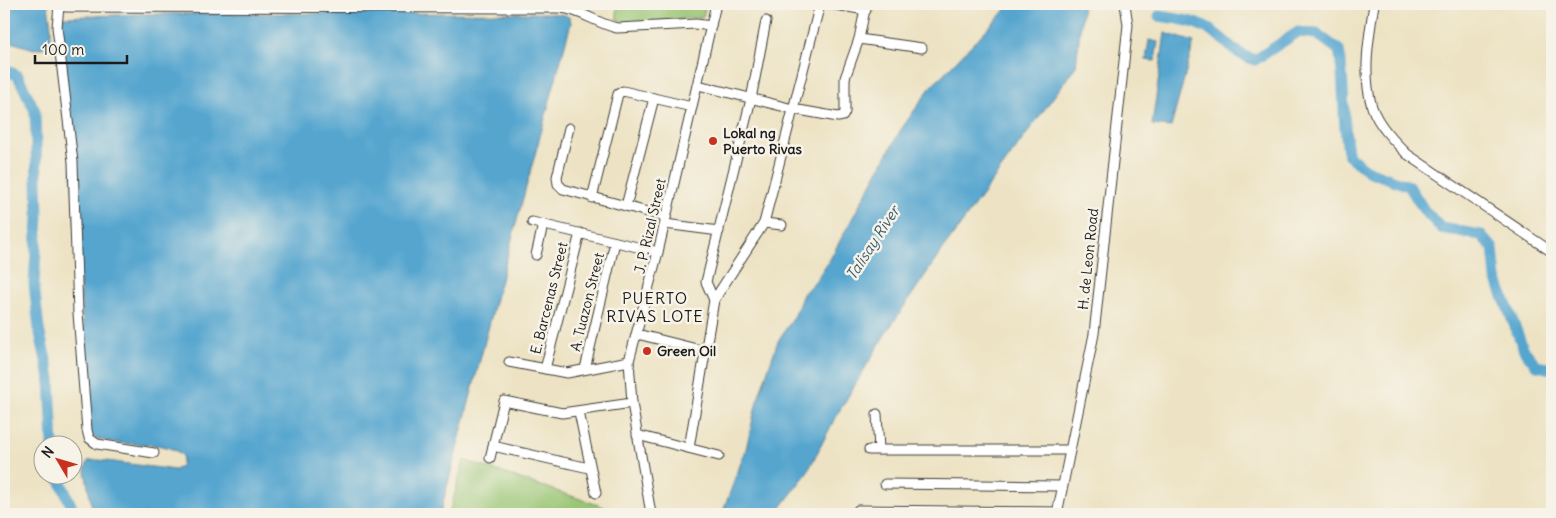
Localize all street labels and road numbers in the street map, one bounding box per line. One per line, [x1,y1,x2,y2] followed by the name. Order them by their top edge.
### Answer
[630,176,670,275] street label: J. P. Rizal Street
[1074,207,1102,311] street label: H. de Leon Road
[526,240,572,356] street label: E. Barcenas Street
[566,251,608,353] street label: A. Tuazon Street

